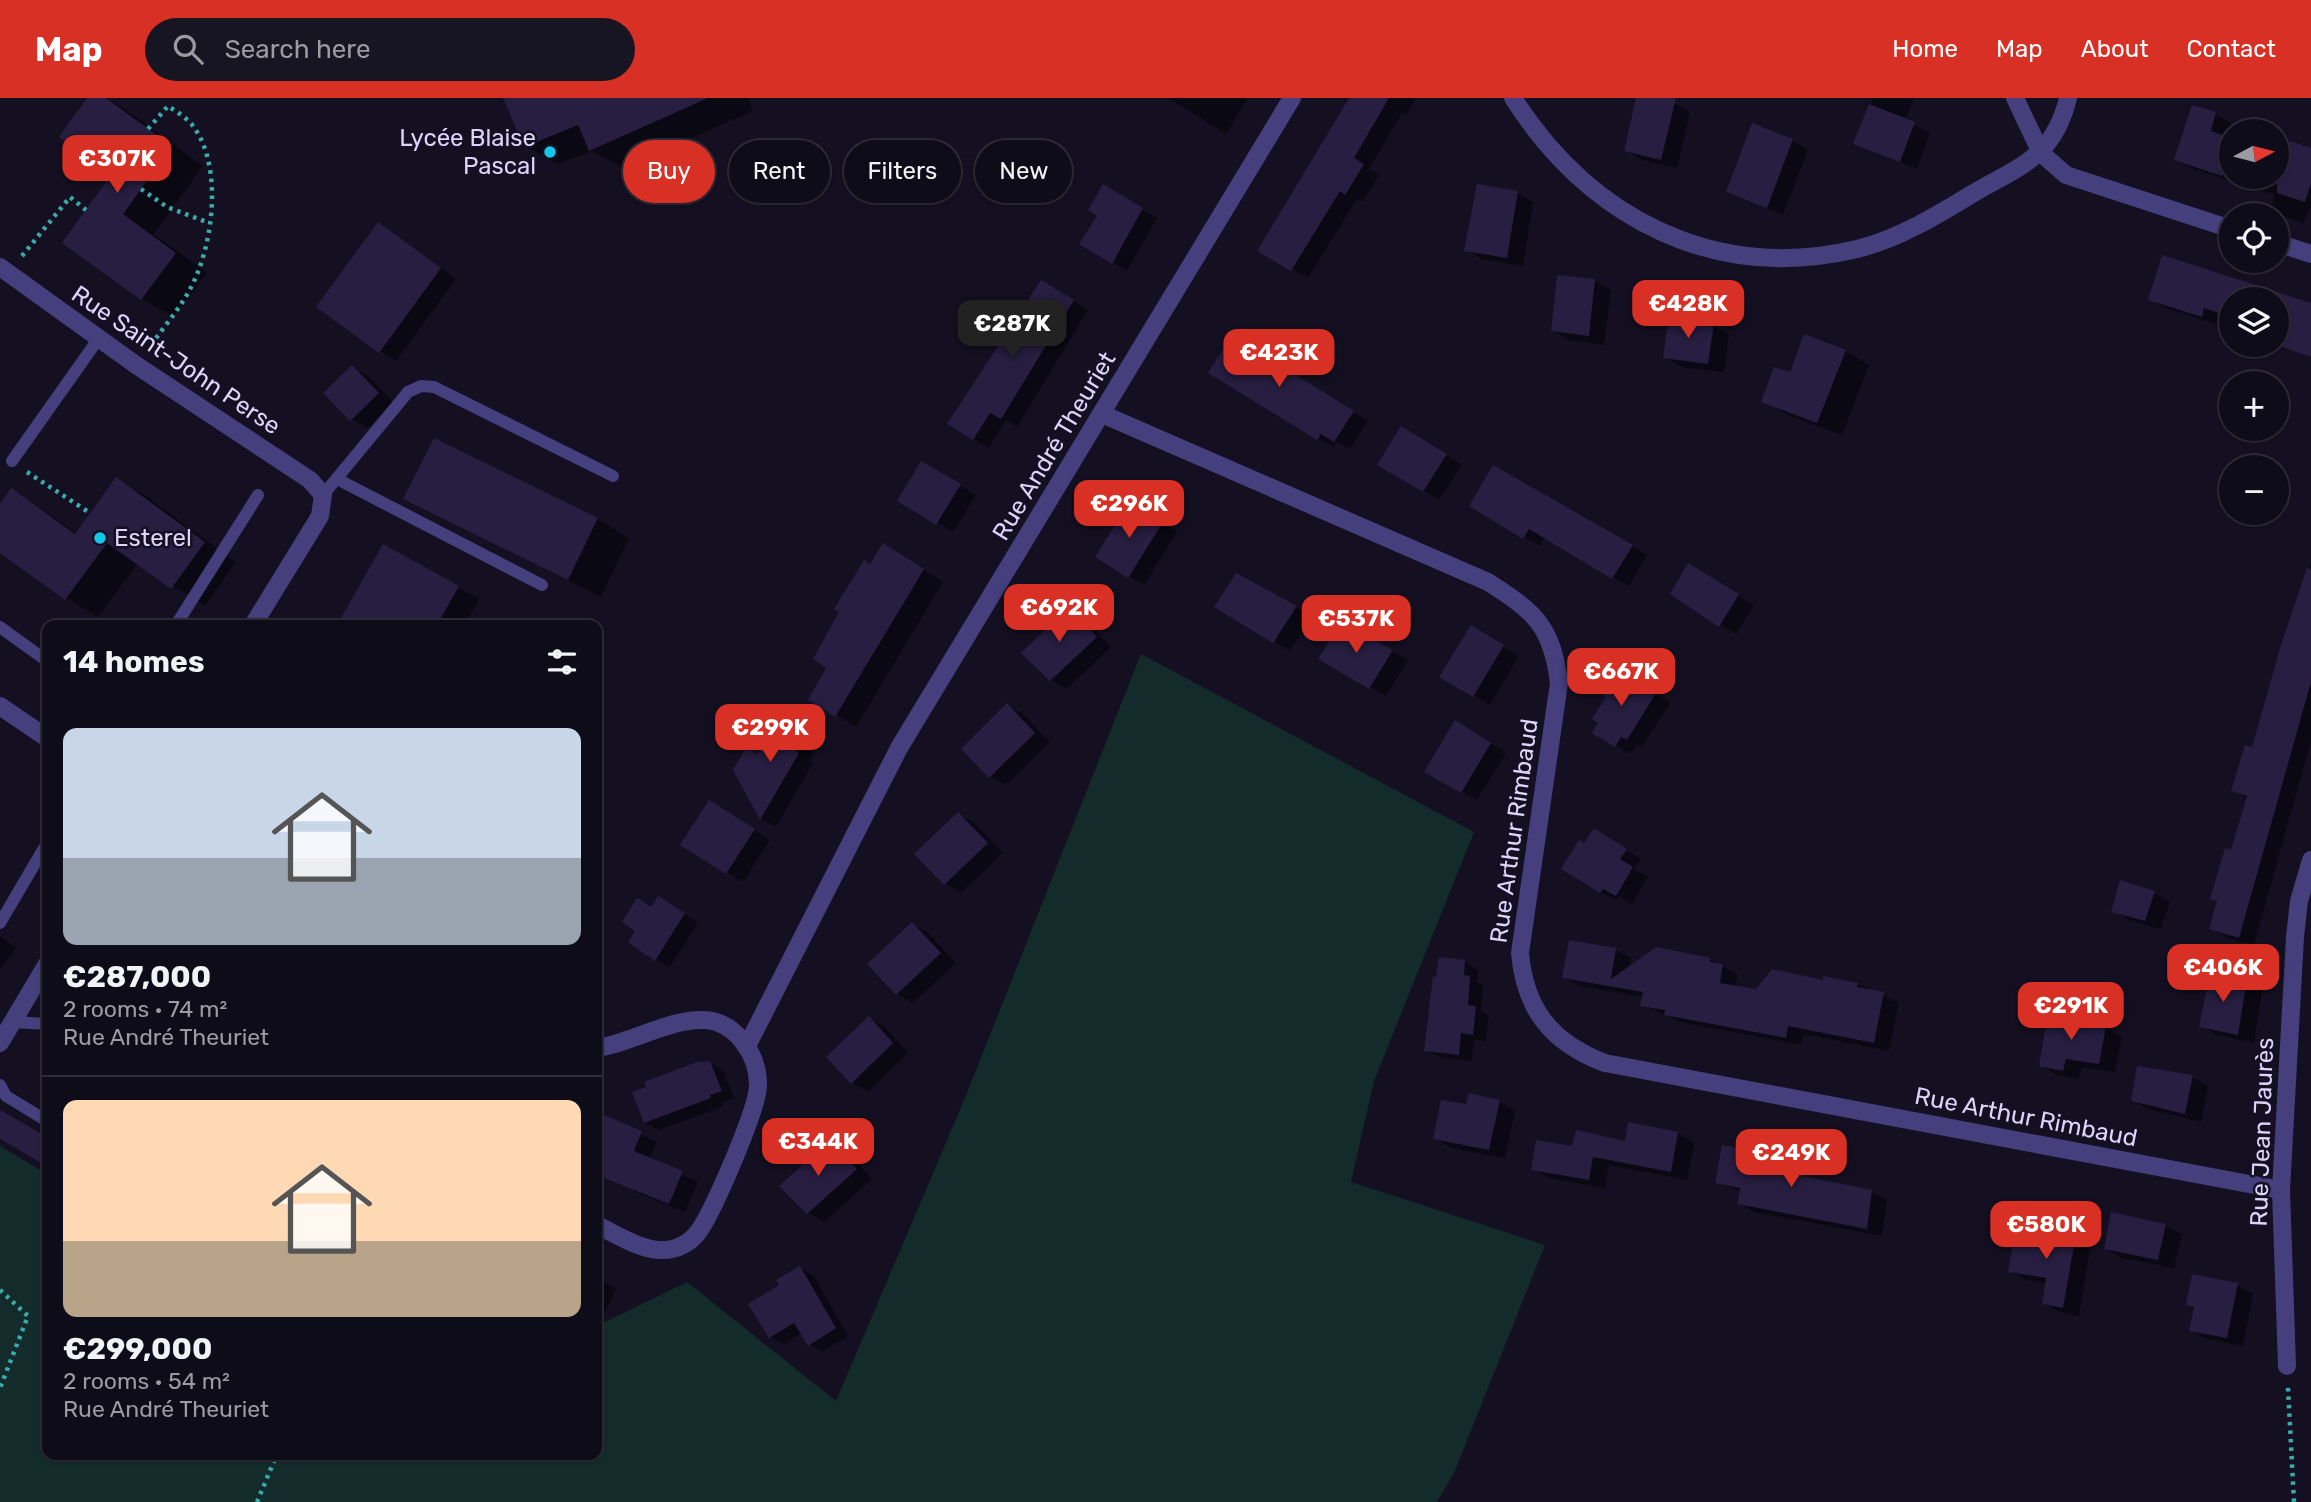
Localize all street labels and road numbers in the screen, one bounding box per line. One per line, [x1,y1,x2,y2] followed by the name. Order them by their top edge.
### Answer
[66,280,286,440] street label: Rue Saint-John Perse
[987,347,1121,545] street label: Rue André Theuriet
[1484,717,1544,945] street label: Rue Arthur Rimbaud
[2245,1037,2279,1227] street label: Rue Jean Jaurès
[1912,1082,2140,1152] street label: Rue Arthur Rimbaud

